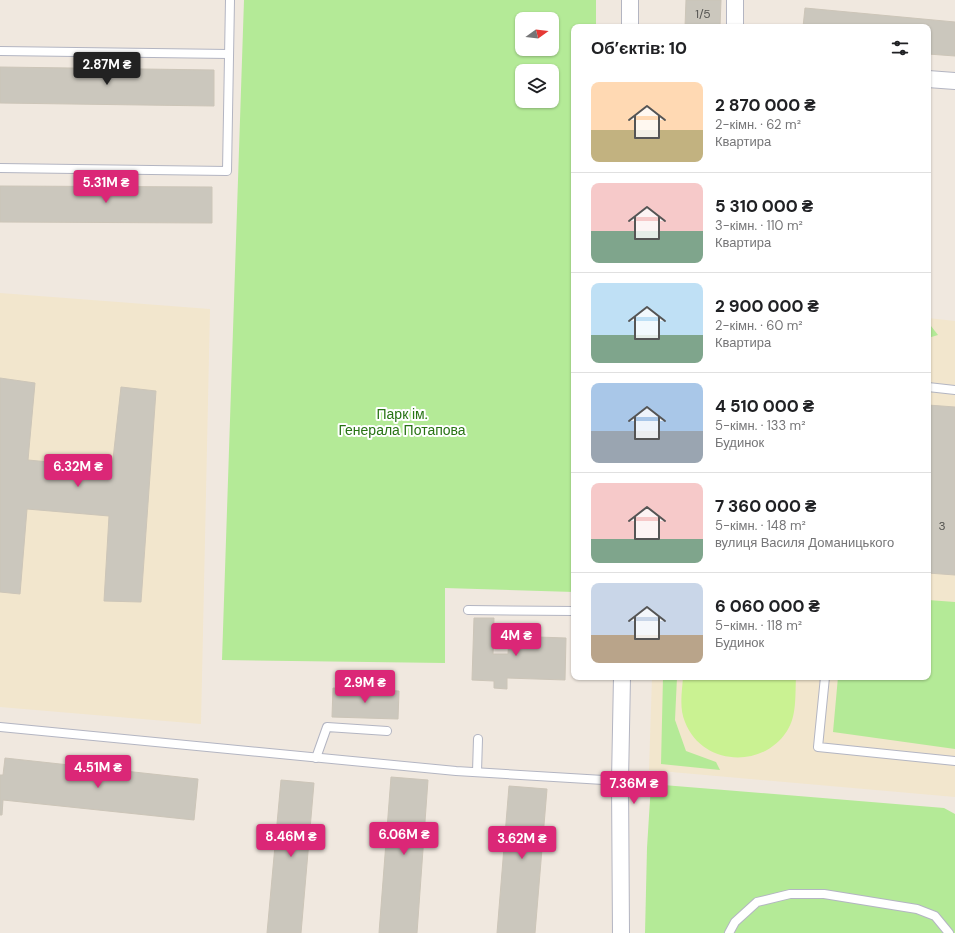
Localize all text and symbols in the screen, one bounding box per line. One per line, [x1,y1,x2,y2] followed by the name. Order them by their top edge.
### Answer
[695,6,711,22] house number: 1/5
[515,12,559,56] north arrow
[515,12,559,108] map controls
[591,37,687,59] text: Об’єктів: 10
[889,37,911,59] icon: filters
[70,52,144,86] pin: 2.87M ₴
[82,56,132,73] text: 2.87M ₴
[515,64,559,108] button: layers
[715,94,816,116] text: 2 870 000 ₴
[623,98,671,146] icon: home
[715,116,801,133] text: 2-кімн. · 62 m²
[715,133,771,150] text: Квартира
[69,170,143,204] pin: 5.31M ₴
[82,174,130,191] text: 5.31M ₴
[715,195,813,217] text: 5 310 000 ₴
[623,199,671,247] icon: home
[715,217,803,234] text: 3-кімн. · 110 m²
[715,234,771,251] text: Квартира
[715,295,819,317] text: 2 900 000 ₴
[623,299,671,347] icon: home
[715,317,803,334] text: 2-кімн. · 60 m²
[715,334,771,351] text: Квартира
[715,395,814,417] text: 4 510 000 ₴
[623,399,671,447] icon: home
[338,405,466,439] park label: Парк ім. Генерала Потапова
[715,417,805,434] text: 5-кімн. · 133 m²
[715,434,764,451] text: Будинок
[41,454,115,488] pin: 6.32M ₴
[53,458,103,475] text: 6.32M ₴
[715,495,816,517] text: 7 360 000 ₴
[623,499,671,547] icon: home
[715,517,806,534] text: 5-кімн. · 148 m²
[938,518,946,534] house number: 3
[715,534,894,551] text: вулиця Василя Доманицького
[715,595,820,617] text: 6 060 000 ₴
[623,599,671,647] icon: home
[715,617,802,634] text: 5-кімн. · 118 m²
[492,623,540,657] pin: 4M ₴
[500,627,532,644] text: 4M ₴
[715,634,764,651] text: Будинок
[332,670,398,704] pin: 2.9M ₴
[344,674,386,691] text: 2.9M ₴
[61,755,135,789] pin: 4.51M ₴
[74,759,122,776] text: 4.51M ₴
[597,771,671,805] pin: 7.36M ₴
[610,775,658,792] text: 7.36M ₴
[367,822,441,856] pin: 6.06M ₴
[254,824,328,858] pin: 8.46M ₴
[378,826,430,843] text: 6.06M ₴
[485,826,559,860] pin: 3.62M ₴
[265,828,317,845] text: 8.46M ₴
[497,830,547,847] text: 3.62M ₴

